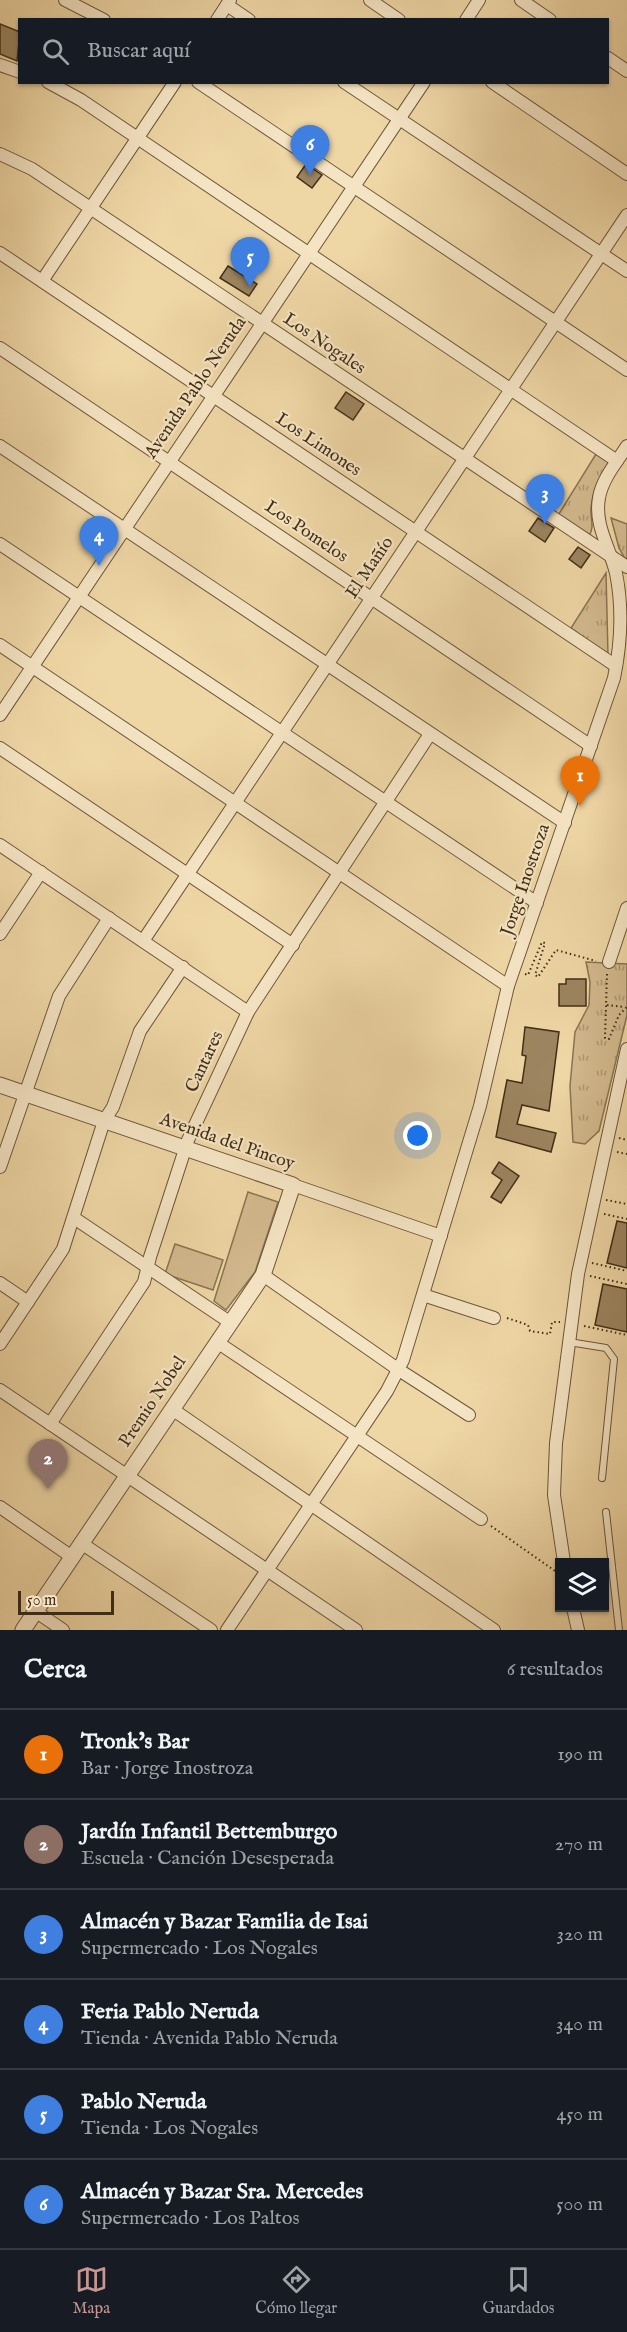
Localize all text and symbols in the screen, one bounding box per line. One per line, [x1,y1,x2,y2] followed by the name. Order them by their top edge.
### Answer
[18,18,609,84] search box
[39,35,72,68] icon: search
[87,37,190,65] text: Buscar aquí
[290,126,330,175] pin: 6
[230,238,270,287] pin: 5
[278,308,370,380] street label: Los Nogales
[139,312,252,464] street label: Avenida Pablo Neruda
[271,408,365,482] street label: Los Limones
[526,474,564,524] pin: 3
[260,496,352,568] street label: Los Pomelos
[80,516,118,566] pin: 4
[341,532,399,603] street label: El Mañío
[560,756,600,806] pin: 1
[495,821,556,941] street label: Jorge Inostroza
[181,1028,229,1096] street label: Cantares
[156,1108,298,1176] street label: Avenida del Pincoy
[403,1121,432,1150] your location
[114,1352,192,1452] street label: Premio Nobel
[28,1440,68,1489] pin: 2
[555,1558,609,1612] map controls
[555,1558,609,1612] button: layers
[18,1588,114,1616] scale bar
[27,1591,56,1611] text: 50 m
[24,1653,86,1686] text: Cerca
[507,1657,603,1682] text: 6 resultados
[81,1728,189,1756] text: Tronk's Bar
[40,1742,47,1767] text: 1
[557,1742,603,1767] text: 190 m
[81,1756,253,1781] text: Bar · Jorge Inostroza
[81,1818,337,1846] text: Jardín Infantil Bettemburgo
[39,1832,48,1857] text: 2
[555,1832,603,1857] text: 270 m
[81,1846,334,1871] text: Escuela · Canción Desesperada
[81,1908,368,1936] text: Almacén y Bazar Familia de Isai
[40,1922,47,1947] text: 3
[557,1922,603,1947] text: 320 m
[81,1936,318,1961] text: Supermercado · Los Nogales
[81,1998,259,2026] text: Feria Pablo Neruda
[39,2012,48,2037] text: 4
[556,2012,603,2037] text: 340 m
[81,2026,338,2051] text: Tienda · Avenida Pablo Neruda
[81,2088,207,2116] text: Pablo Neruda
[40,2102,47,2127] text: 5
[556,2102,603,2127] text: 450 m
[81,2116,258,2141] text: Tienda · Los Nogales
[81,2178,363,2206] text: Almacén y Bazar Sra. Mercedes
[39,2192,48,2217] text: 6
[556,2192,603,2217] text: 500 m
[81,2206,299,2231] text: Supermercado · Los Paltos
[73,2263,110,2319] tab: Mapa
[255,2263,337,2319] tab: Cómo llegar
[482,2263,554,2319] tab: Guardados

